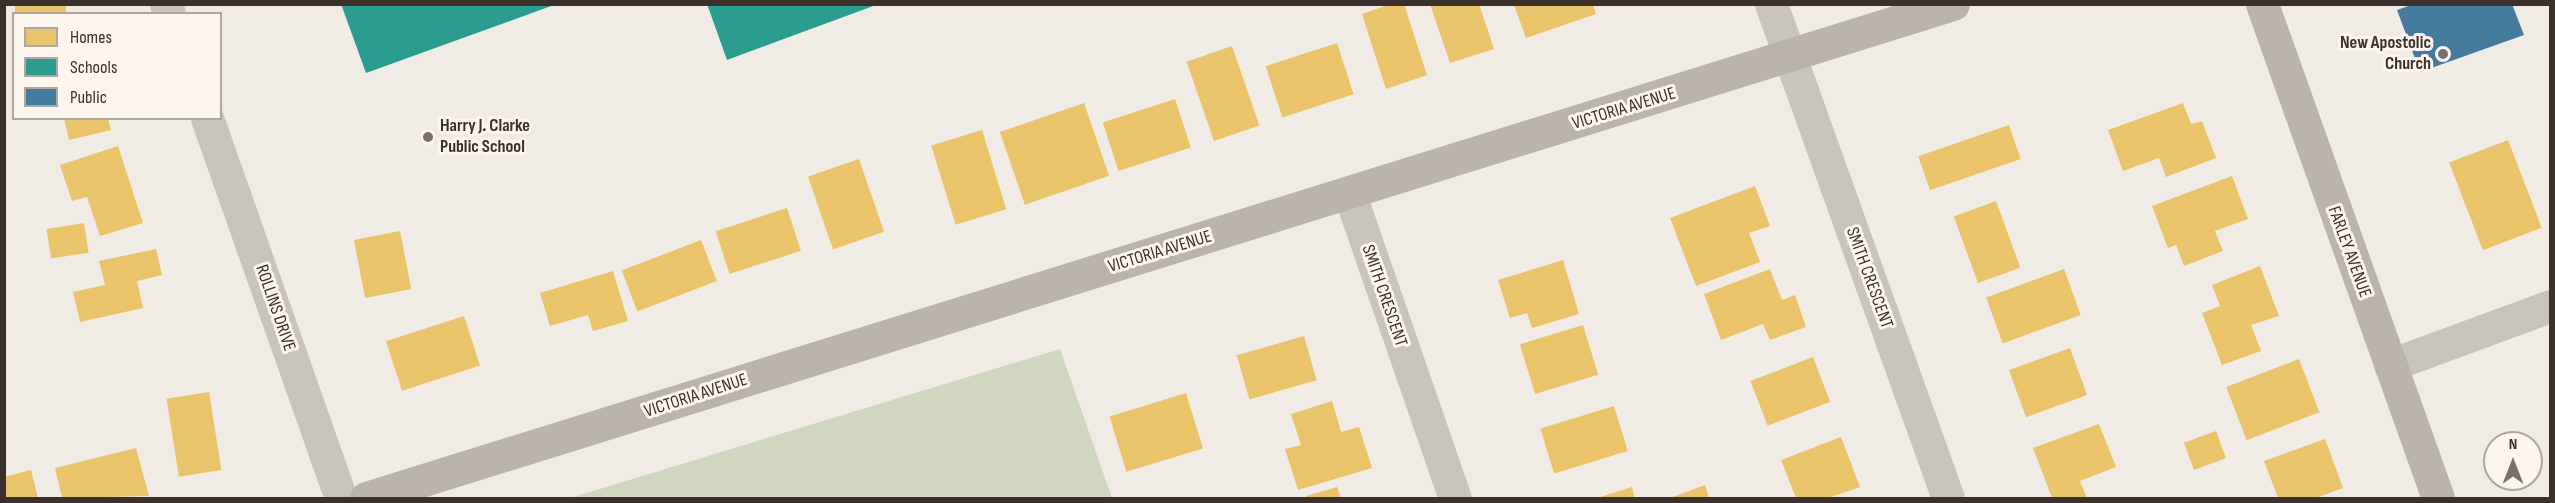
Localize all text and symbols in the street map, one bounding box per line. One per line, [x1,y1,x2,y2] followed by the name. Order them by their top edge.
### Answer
[12,12,222,120] legend
[70,27,112,48] text: Homes
[2340,33,2431,76] place label: New Apostolic Church
[2436,47,2450,61] marker: New Apostolic Church
[70,57,117,78] text: Schools
[1570,83,1678,135] street label: VICTORIA AVENUE
[70,87,107,108] text: Public
[440,116,530,158] place label: Harry J. Clarke Public School
[421,130,435,144] marker: Harry J. Clarke Public School
[2323,203,2375,301] street label: FARLEY AVENUE
[1841,224,1897,332] street label: SMITH CRESCENT
[1106,226,1214,278] street label: VICTORIA AVENUE
[1357,242,1411,350] street label: SMITH CRESCENT
[250,262,300,354] street label: ROLLINS DRIVE
[642,369,750,423] street label: VICTORIA AVENUE
[2483,431,2543,491] north arrow
[2509,435,2517,454] text: N

